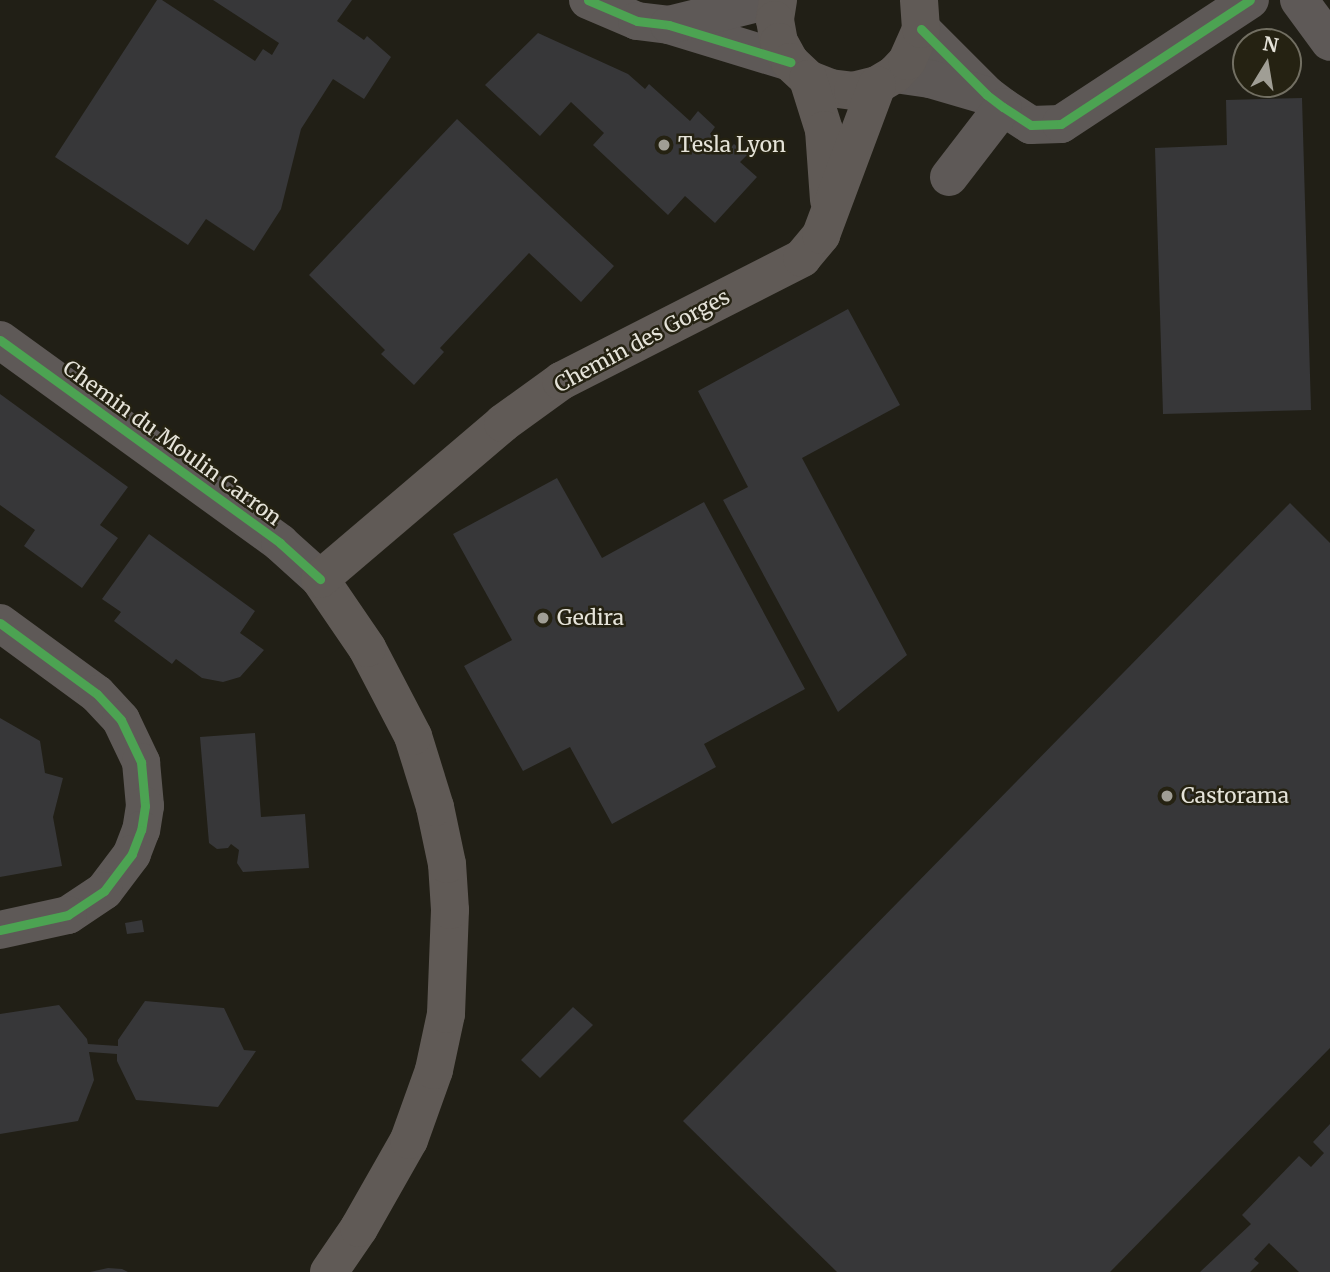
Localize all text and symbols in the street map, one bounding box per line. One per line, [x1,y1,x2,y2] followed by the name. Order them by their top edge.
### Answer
[1232,28,1302,98] north arrow
[1261,31,1280,58] text: N
[678,132,786,158] place label: Tesla Lyon
[656,137,672,153] marker: Tesla Lyon
[550,284,734,398] street label: Chemin des Gorges
[58,355,286,531] street label: Chemin du Moulin Carron
[557,605,624,631] place label: Gedira
[535,610,551,626] marker: Gedira
[1181,783,1289,809] place label: Castorama
[1159,788,1175,804] marker: Castorama

